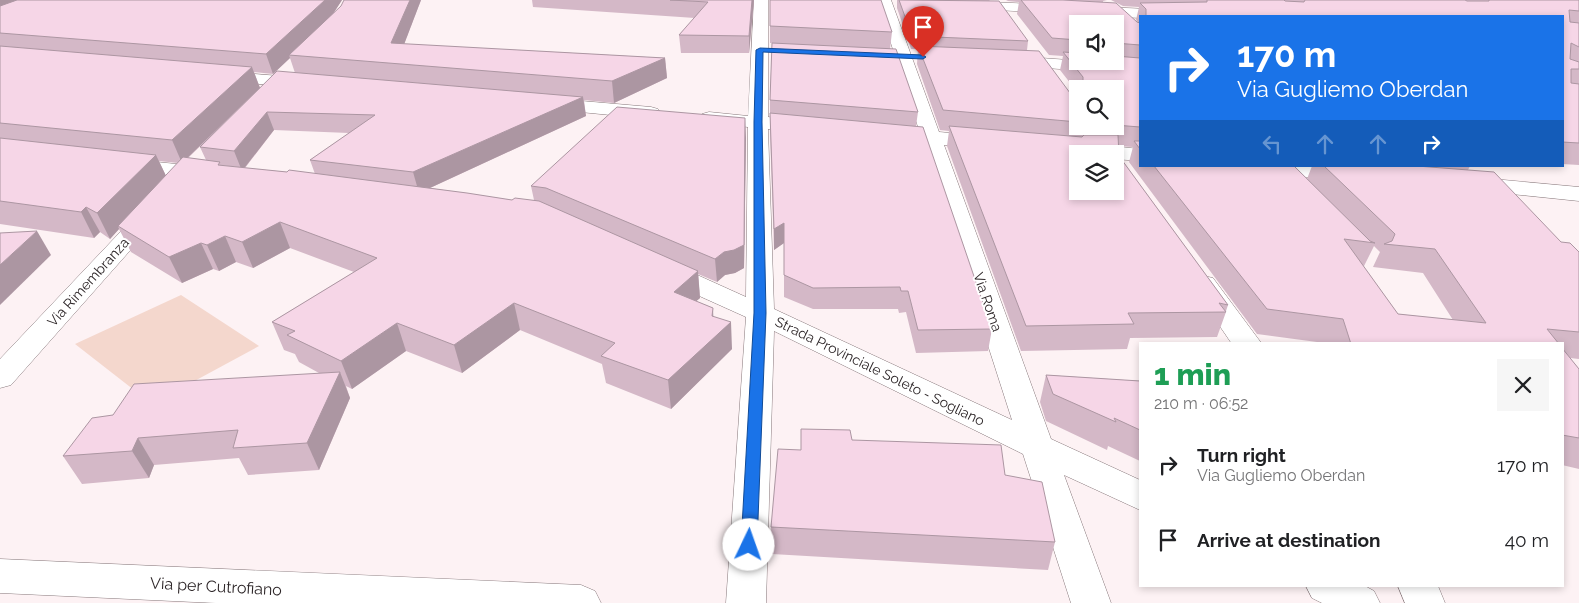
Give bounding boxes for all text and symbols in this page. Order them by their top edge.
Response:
pin [902,6,944,57]
icon: arrive [909,13,937,41]
map controls [1069,15,1124,200]
button: sound [1069,15,1124,70]
text: 170 m [1237,34,1336,75]
icon: right [1154,35,1219,100]
text: Via Gugliemo Oberdan [1237,76,1468,102]
button: search [1069,80,1124,135]
icon: left [1258,130,1286,158]
icon: ahead [1311,130,1339,158]
icon: ahead [1364,130,1392,158]
icon: right [1417,130,1445,158]
button: layers [1069,145,1124,200]
street label: Via Rimembranza [44,234,132,330]
street label: Via Roma [970,270,1006,334]
street label: Strada Provinciale Soleto - Sogliano [773,313,987,429]
text: 1 min [1154,357,1231,392]
button: close [1497,359,1549,411]
text: 210 m · 06:52 [1154,394,1248,413]
text: Turn right [1197,444,1286,466]
icon: right [1154,451,1182,479]
text: 170 m [1497,454,1549,476]
text: Via Gugliemo Oberdan [1197,466,1365,485]
position arrow [722,518,774,570]
icon: arrive [1154,526,1182,554]
text: Arrive at destination [1197,529,1381,551]
text: 40 m [1505,529,1549,551]
street label: Via per Cutrofiano [150,574,282,599]

